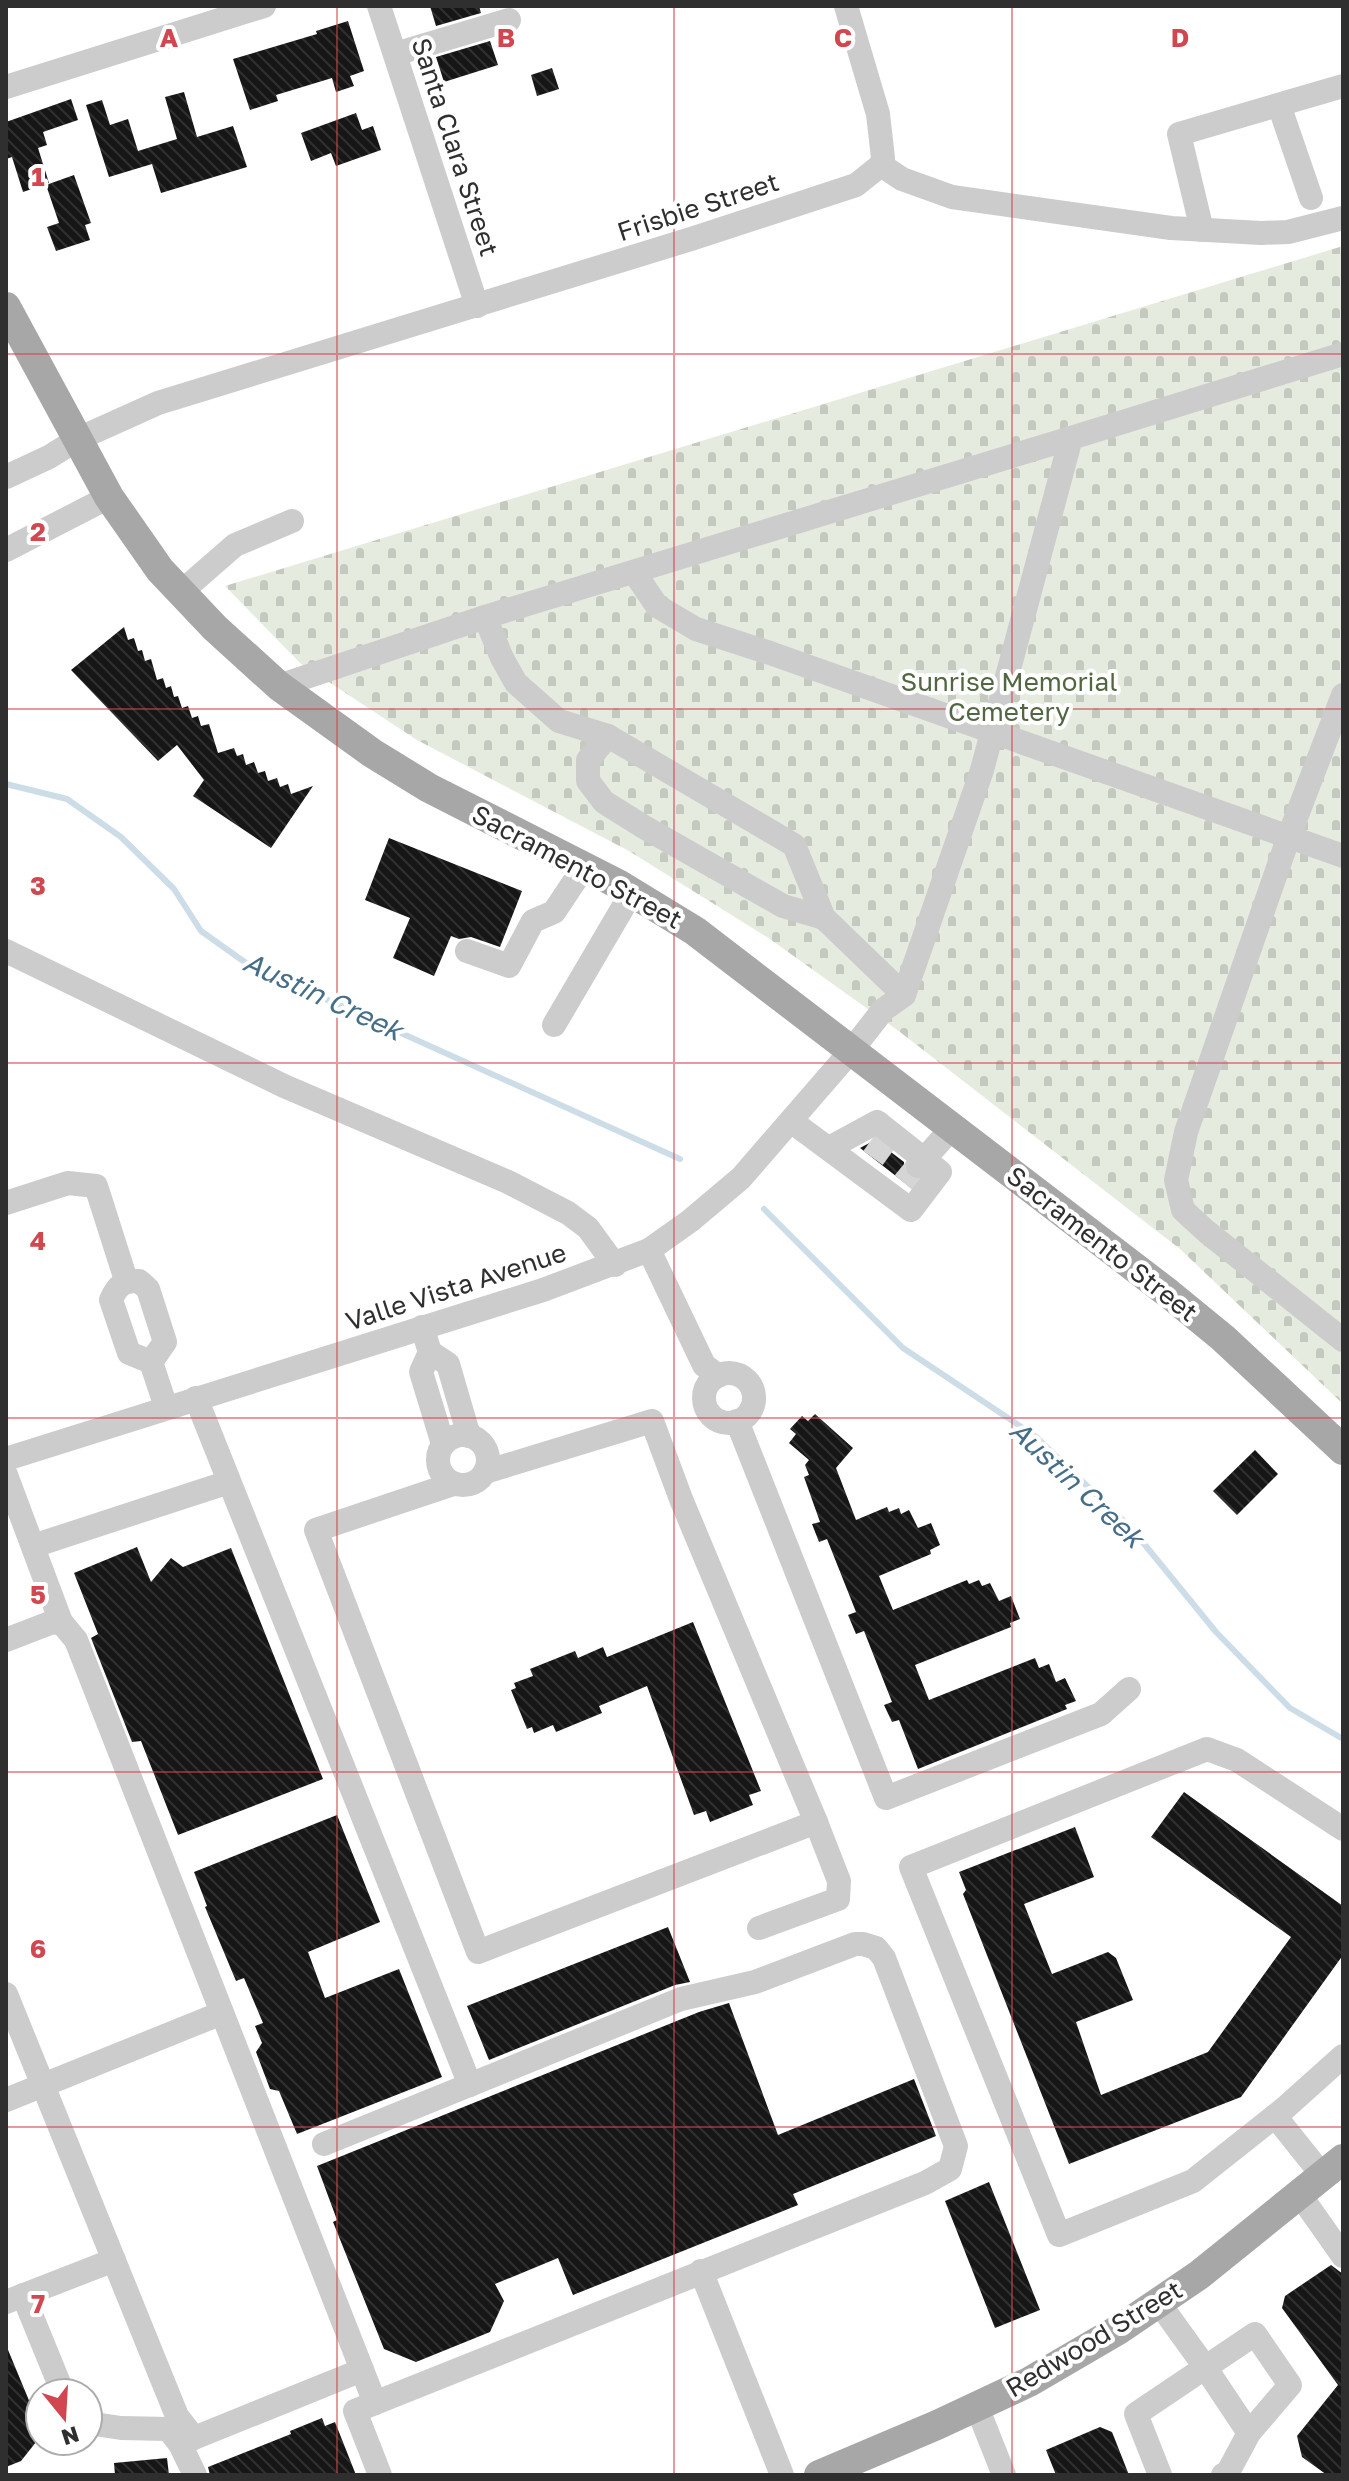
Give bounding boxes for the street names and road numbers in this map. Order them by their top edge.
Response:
street label: Santa Clara Street [406,34,505,260]
street label: Frisbie Street [613,166,782,247]
street label: Sacramento Street [467,798,688,935]
street label: Sacramento Street [1001,1160,1204,1328]
street label: Valle Vista Avenue [342,1236,570,1337]
street label: Redwood Street [1000,2274,1187,2403]

